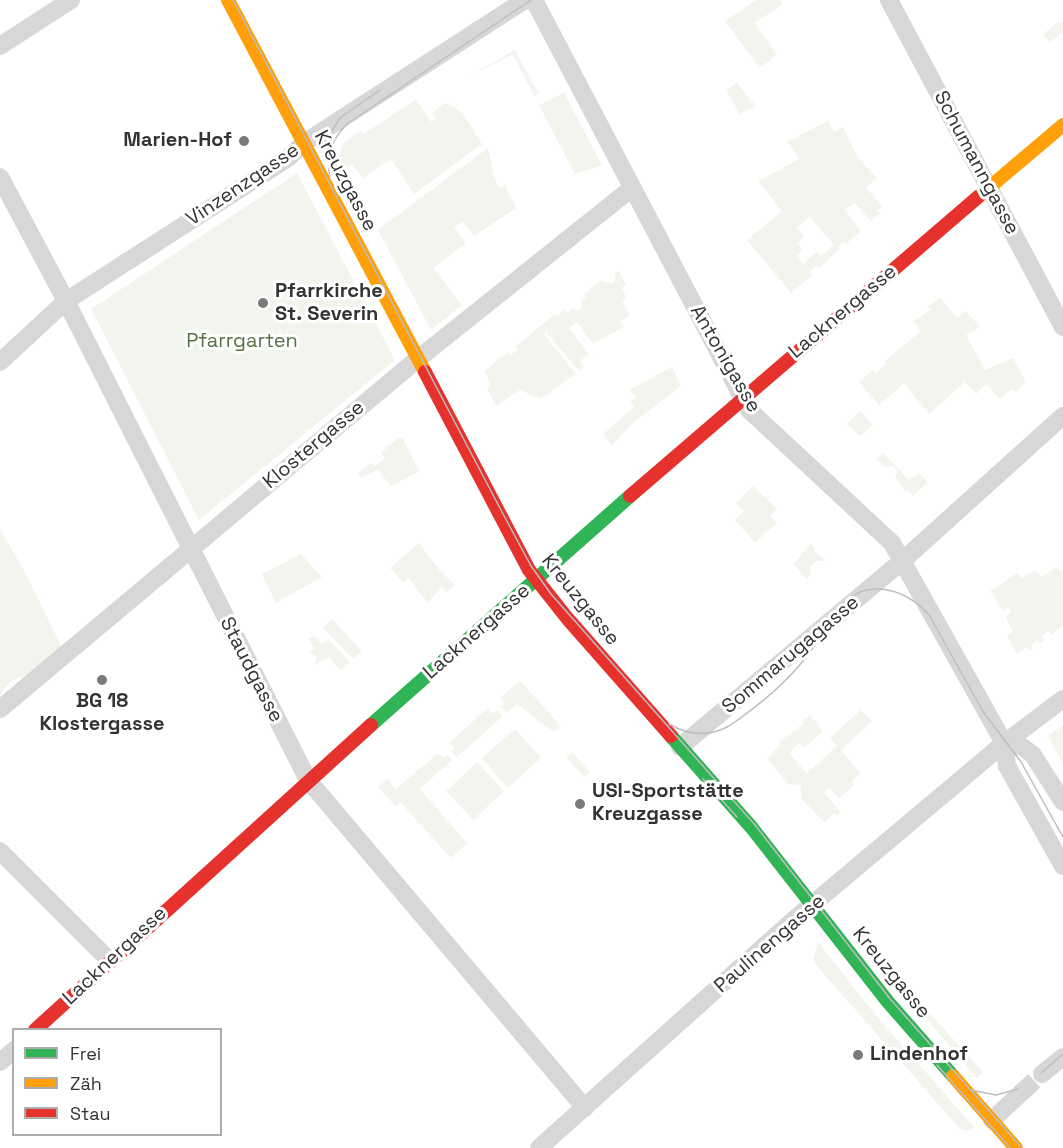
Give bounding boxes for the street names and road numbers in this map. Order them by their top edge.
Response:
street label: Schumanngasse [928,87,1024,239]
street label: Kreuzgasse [308,127,382,235]
street label: Vinzenzgasse [182,138,304,232]
street label: Lacknergasse [784,260,902,364]
street label: Antonigasse [685,301,765,417]
street label: Klostergasse [258,396,370,494]
street label: Kreuzgasse [536,549,624,651]
street label: Lacknergasse [419,579,535,685]
street label: Sommarugagasse [718,591,864,719]
street label: Staudgasse [214,613,288,727]
street label: Paulinengasse [710,889,830,999]
street label: Lacknergasse [58,902,172,1010]
street label: Kreuzgasse [847,922,935,1024]

